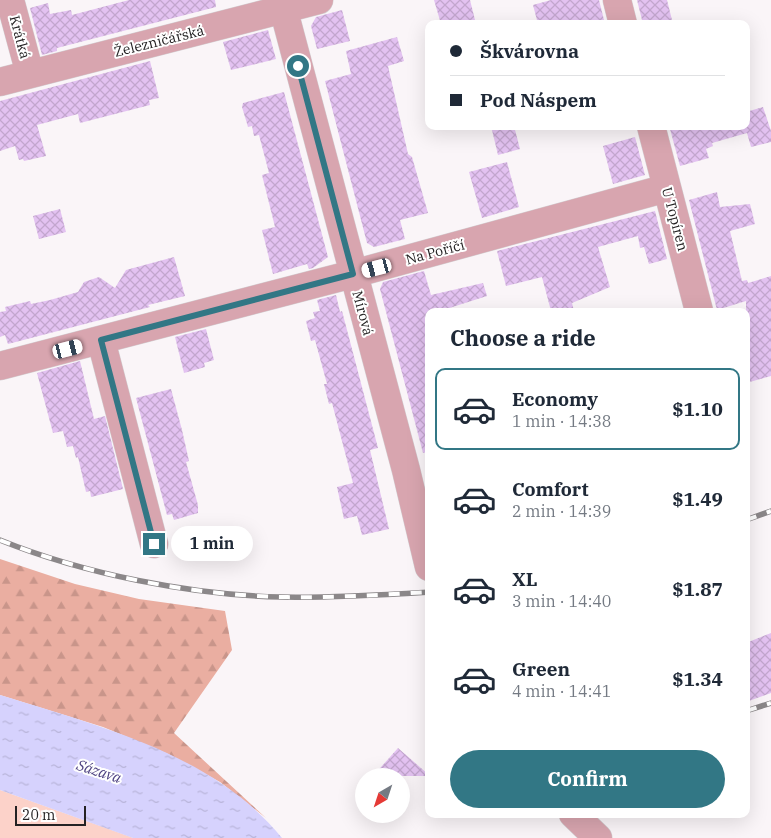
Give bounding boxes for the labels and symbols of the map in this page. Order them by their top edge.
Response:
street label: Krátká [6,13,35,61]
street label: Železničářská [112,21,206,61]
route start [287,55,309,77]
street label: U Topíren [658,185,692,253]
street label: Na Poříčí [404,235,466,269]
car [360,257,393,279]
street label: Mírová [348,289,378,338]
car [51,338,84,360]
callout: 1 min [172,526,254,562]
route end [143,533,165,555]
water label: Sázava [73,755,125,787]
north arrow [355,768,410,822]
scale bar [15,803,86,826]

